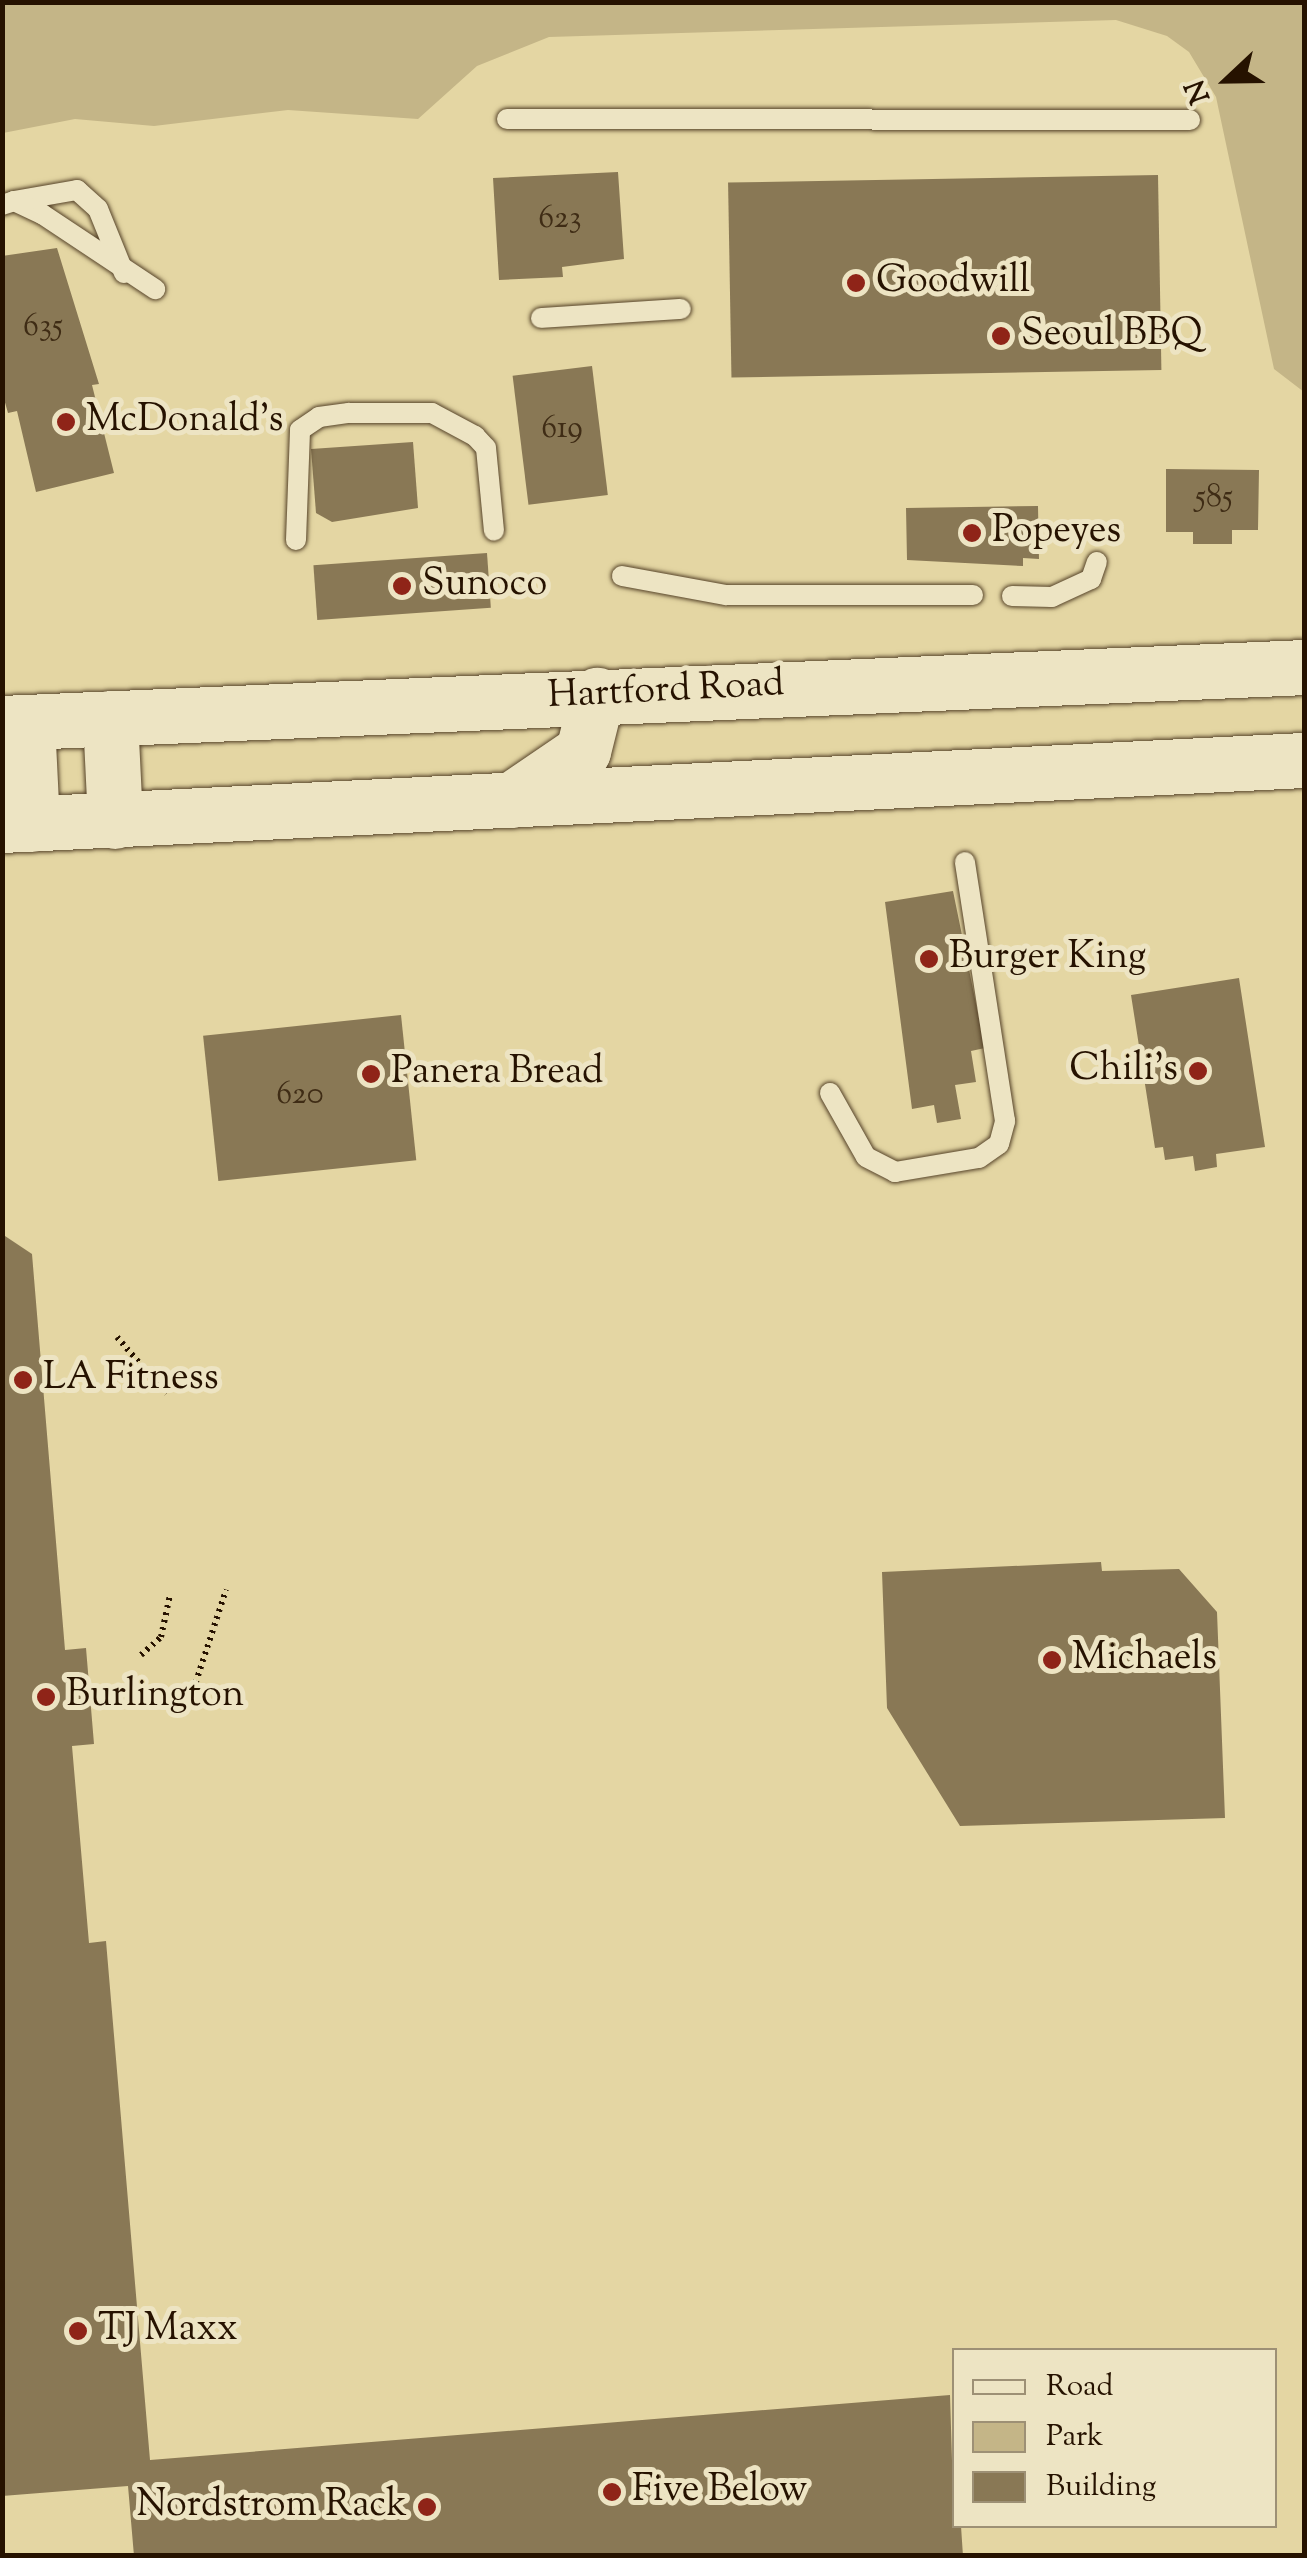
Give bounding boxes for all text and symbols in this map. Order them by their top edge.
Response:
north arrow [1177,30,1277,130]
text: N [1176,73,1222,109]
house number: 623 [538,200,582,238]
place label: Goodwill [876,260,1030,306]
marker: Goodwill [845,272,867,294]
house number: 635 [23,308,63,346]
place label: Seoul BBQ [1021,313,1202,359]
marker: Seoul BBQ [990,325,1012,347]
place label: McDonald's [86,399,284,445]
house number: 619 [541,410,583,448]
marker: McDonald's [55,411,77,433]
house number: 585 [1195,479,1233,517]
place label: Popeyes [992,510,1121,556]
marker: Popeyes [961,522,983,544]
place label: Sunoco [422,563,547,609]
marker: Sunoco [391,575,413,597]
street label: Hartford Road [547,663,785,721]
place label: Burger King [949,936,1146,982]
marker: Burger King [918,948,940,970]
place label: Chili's [1069,1048,1178,1094]
place label: Panera Bread [391,1051,603,1097]
marker: Chili's [1187,1060,1209,1082]
marker: Panera Bread [360,1063,382,1085]
house number: 620 [276,1076,324,1114]
place label: LA Fitness [43,1357,219,1403]
marker: LA Fitness [12,1369,34,1391]
place label: Michaels [1072,1637,1217,1683]
marker: Michaels [1041,1649,1063,1671]
place label: Burlington [66,1674,244,1720]
marker: Burlington [35,1686,57,1708]
place label: TJ Maxx [98,2308,238,2354]
marker: TJ Maxx [67,2320,89,2342]
legend [952,2348,1277,2528]
text: Road [1046,2366,1113,2409]
text: Park [1046,2416,1103,2459]
text: Building [1046,2466,1156,2509]
place label: Five Below [632,2469,807,2515]
marker: Five Below [601,2481,623,2503]
place label: Nordstrom Rack [136,2484,407,2530]
marker: Nordstrom Rack [416,2496,438,2518]

